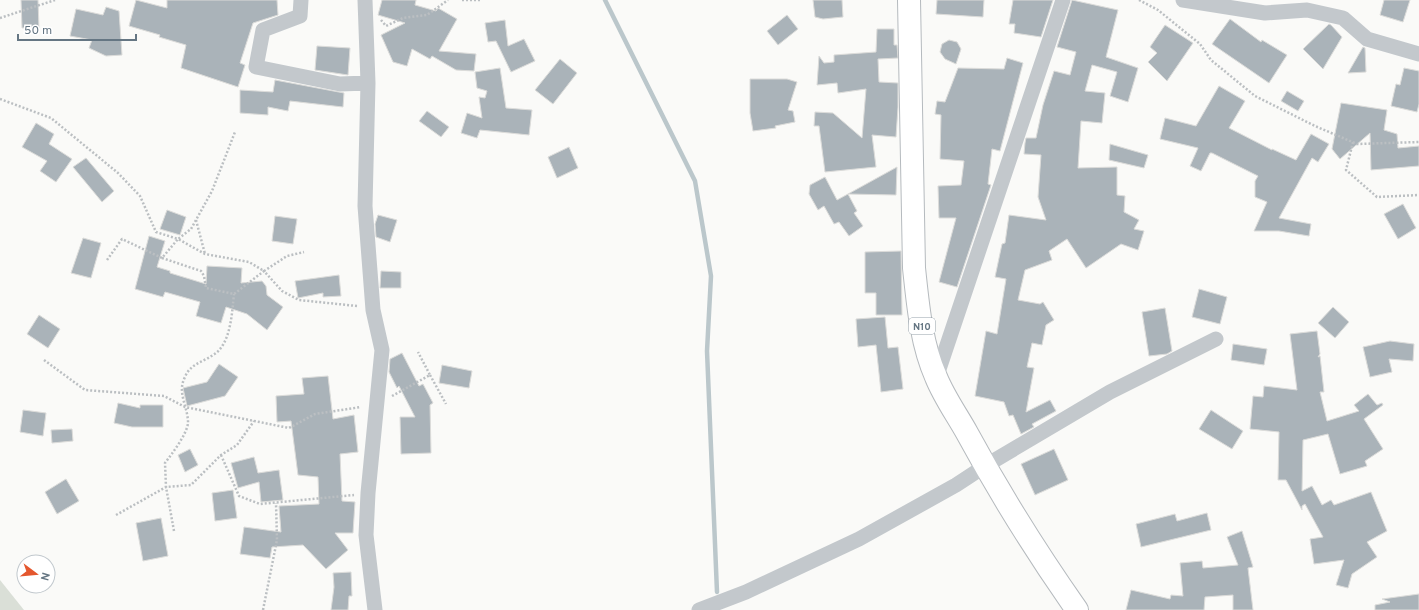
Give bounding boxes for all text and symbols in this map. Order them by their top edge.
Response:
scale bar [18,16,136,42]
text: 50 m [24,23,52,39]
road number: N10 [909,318,935,334]
north arrow [16,554,56,594]
text: N [37,571,52,582]

